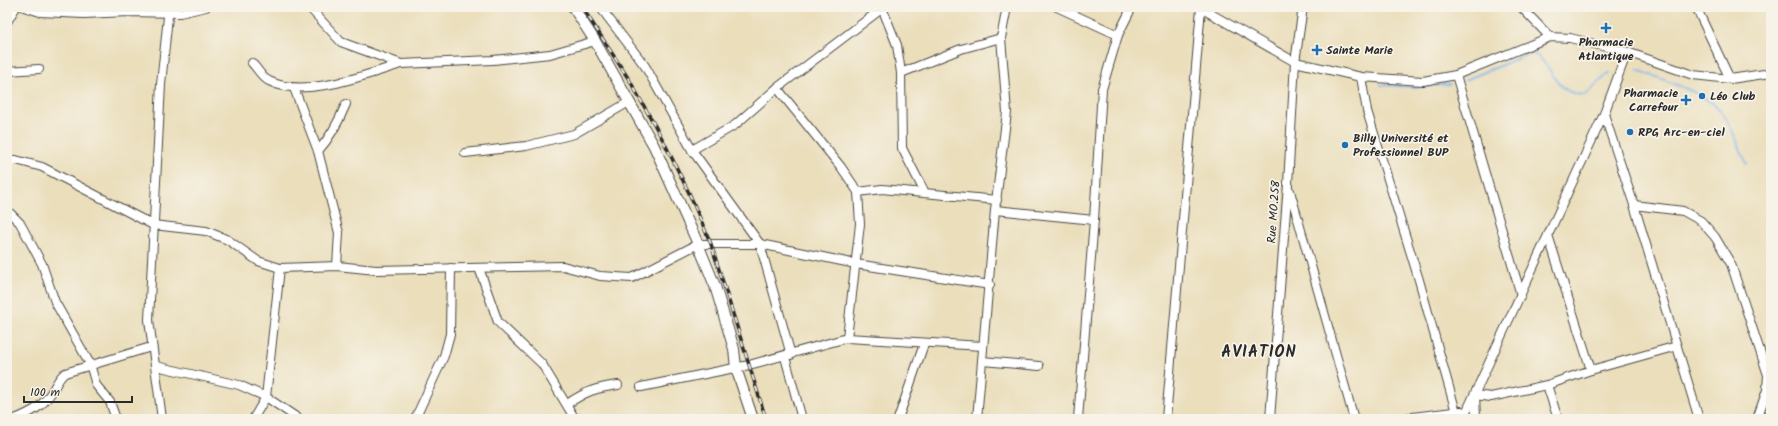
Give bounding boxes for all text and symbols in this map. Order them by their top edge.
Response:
marker: Pharmacie Atlantique [1601,23,1611,33]
place label: Pharmacie Atlantique [1578,33,1634,66]
place label: Sainte Marie [1326,41,1393,60]
marker: Sainte Marie [1311,44,1323,56]
place label: Pharmacie Carrefour [1623,84,1679,117]
place label: Léo Club [1710,87,1756,106]
marker: Léo Club [1697,91,1707,101]
marker: Pharmacie Carrefour [1681,95,1691,105]
place label: RPG Arc-en-ciel [1638,123,1725,142]
marker: RPG Arc-en-ciel [1625,127,1635,137]
place label: Billy Université et Professionnel BUP [1353,129,1449,162]
marker: Billy Université et Professionnel BUP [1340,140,1350,150]
street label: Rue MO.258 [1262,179,1286,244]
district label: AVIATION [1221,340,1297,365]
scale bar [24,378,132,404]
text: 100 m [30,383,61,402]

